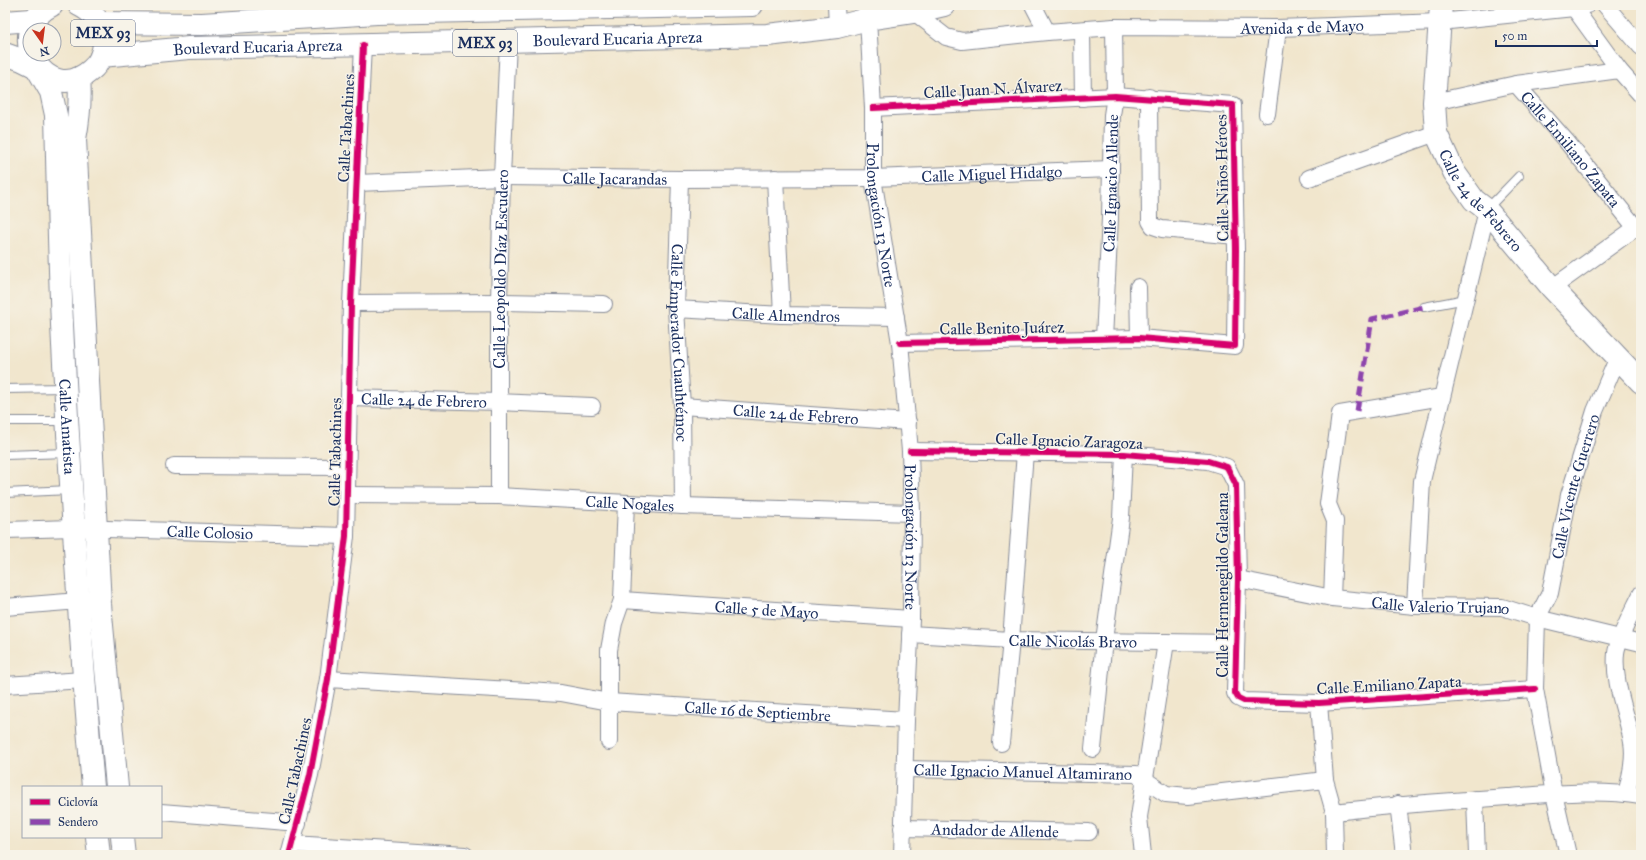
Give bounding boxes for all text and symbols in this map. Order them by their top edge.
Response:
street label: Avenida 5 de Mayo [1240,15,1364,38]
road number: MEX 93 [71,20,135,46]
north arrow [22,22,62,62]
scale bar [1496,22,1597,48]
street label: Boulevard Eucaria Apreza [533,27,703,50]
text: 50 m [1502,29,1527,43]
road number: MEX 93 [453,30,517,56]
street label: Boulevard Eucaria Apreza [172,35,343,59]
text: N [38,44,50,59]
street label: Calle Tabachines [334,73,358,183]
street label: Calle Juan N. Álvarez [923,75,1064,103]
street label: Calle Emiliano Zapata [1517,87,1625,211]
street label: Calle Ignacio Allende [1099,114,1122,253]
street label: Calle Niños Héroes [1211,114,1233,242]
street label: Prolongación 13 Norte [864,143,900,289]
street label: Calle 24 de Febrero [1435,146,1527,255]
street label: Calle Miguel Hidalgo [921,161,1063,186]
street label: Calle Jacarandas [562,168,668,189]
street label: Calle Leopoldo Díaz Escudero [489,169,512,369]
street label: Calle Emperador Cuauhtémoc [666,243,692,442]
street label: Calle Almendros [731,303,840,326]
street label: Calle Benito Juárez [939,317,1065,340]
street label: Calle Amatista [55,378,80,475]
street label: Calle 24 de Febrero [361,389,487,411]
street label: Calle Tabachines [325,397,345,507]
street label: Calle 24 de Febrero [732,400,859,428]
street label: Calle Vicente Guerrero [1547,412,1603,561]
street label: Calle Ignacio Zaragoza [995,429,1143,454]
street label: Prolongación 13 Norte [901,464,922,610]
street label: Calle Nogales [585,491,675,515]
street label: Calle Hermenegildo Galeana [1213,492,1233,678]
street label: Calle Colosio [167,521,253,543]
street label: Calle Valerio Trujano [1371,592,1513,618]
street label: Calle 5 de Mayo [714,597,819,622]
street label: Calle Nicolás Bravo [1008,630,1137,651]
street label: Calle Emiliano Zapata [1316,672,1462,698]
street label: Calle 16 de Septiembre [684,697,832,725]
street label: Calle Tabachines [274,716,316,826]
street label: Calle Ignacio Manuel Altamirano [914,760,1132,783]
legend [22,786,162,838]
text: Ciclovía [58,795,99,809]
text: Sendero [58,815,98,829]
street label: Andador de Allende [930,819,1059,841]

